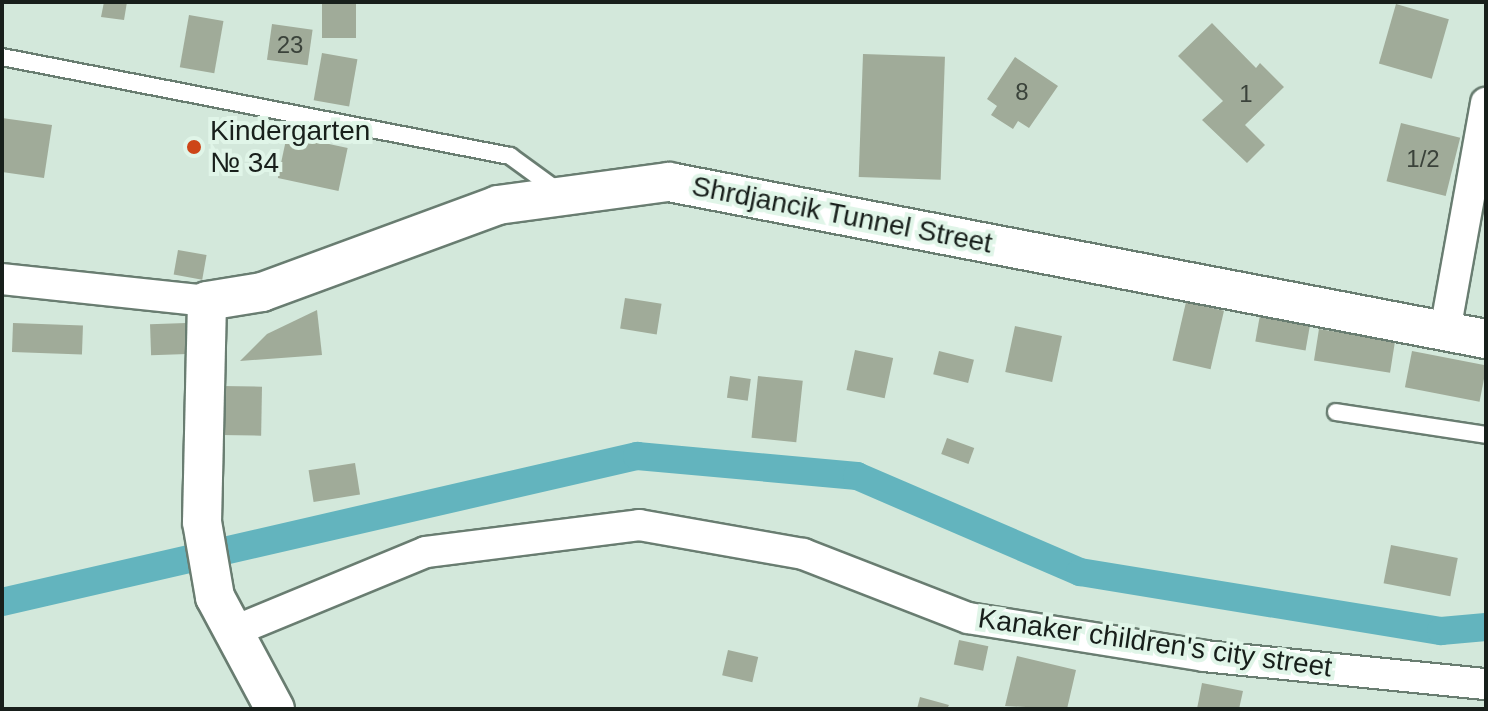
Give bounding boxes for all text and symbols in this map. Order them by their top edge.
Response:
house number: 23 [277,31,303,59]
house number: 8 [1015,78,1029,106]
house number: 1 [1239,80,1253,108]
place label: Kindergarten № 34 [210,114,370,180]
marker: Kindergarten № 34 [185,138,203,156]
house number: 1/2 [1406,145,1440,173]
street label: Shrdjancik Tunnel Street [689,169,995,261]
street label: Kanaker children's city street [976,602,1334,684]

